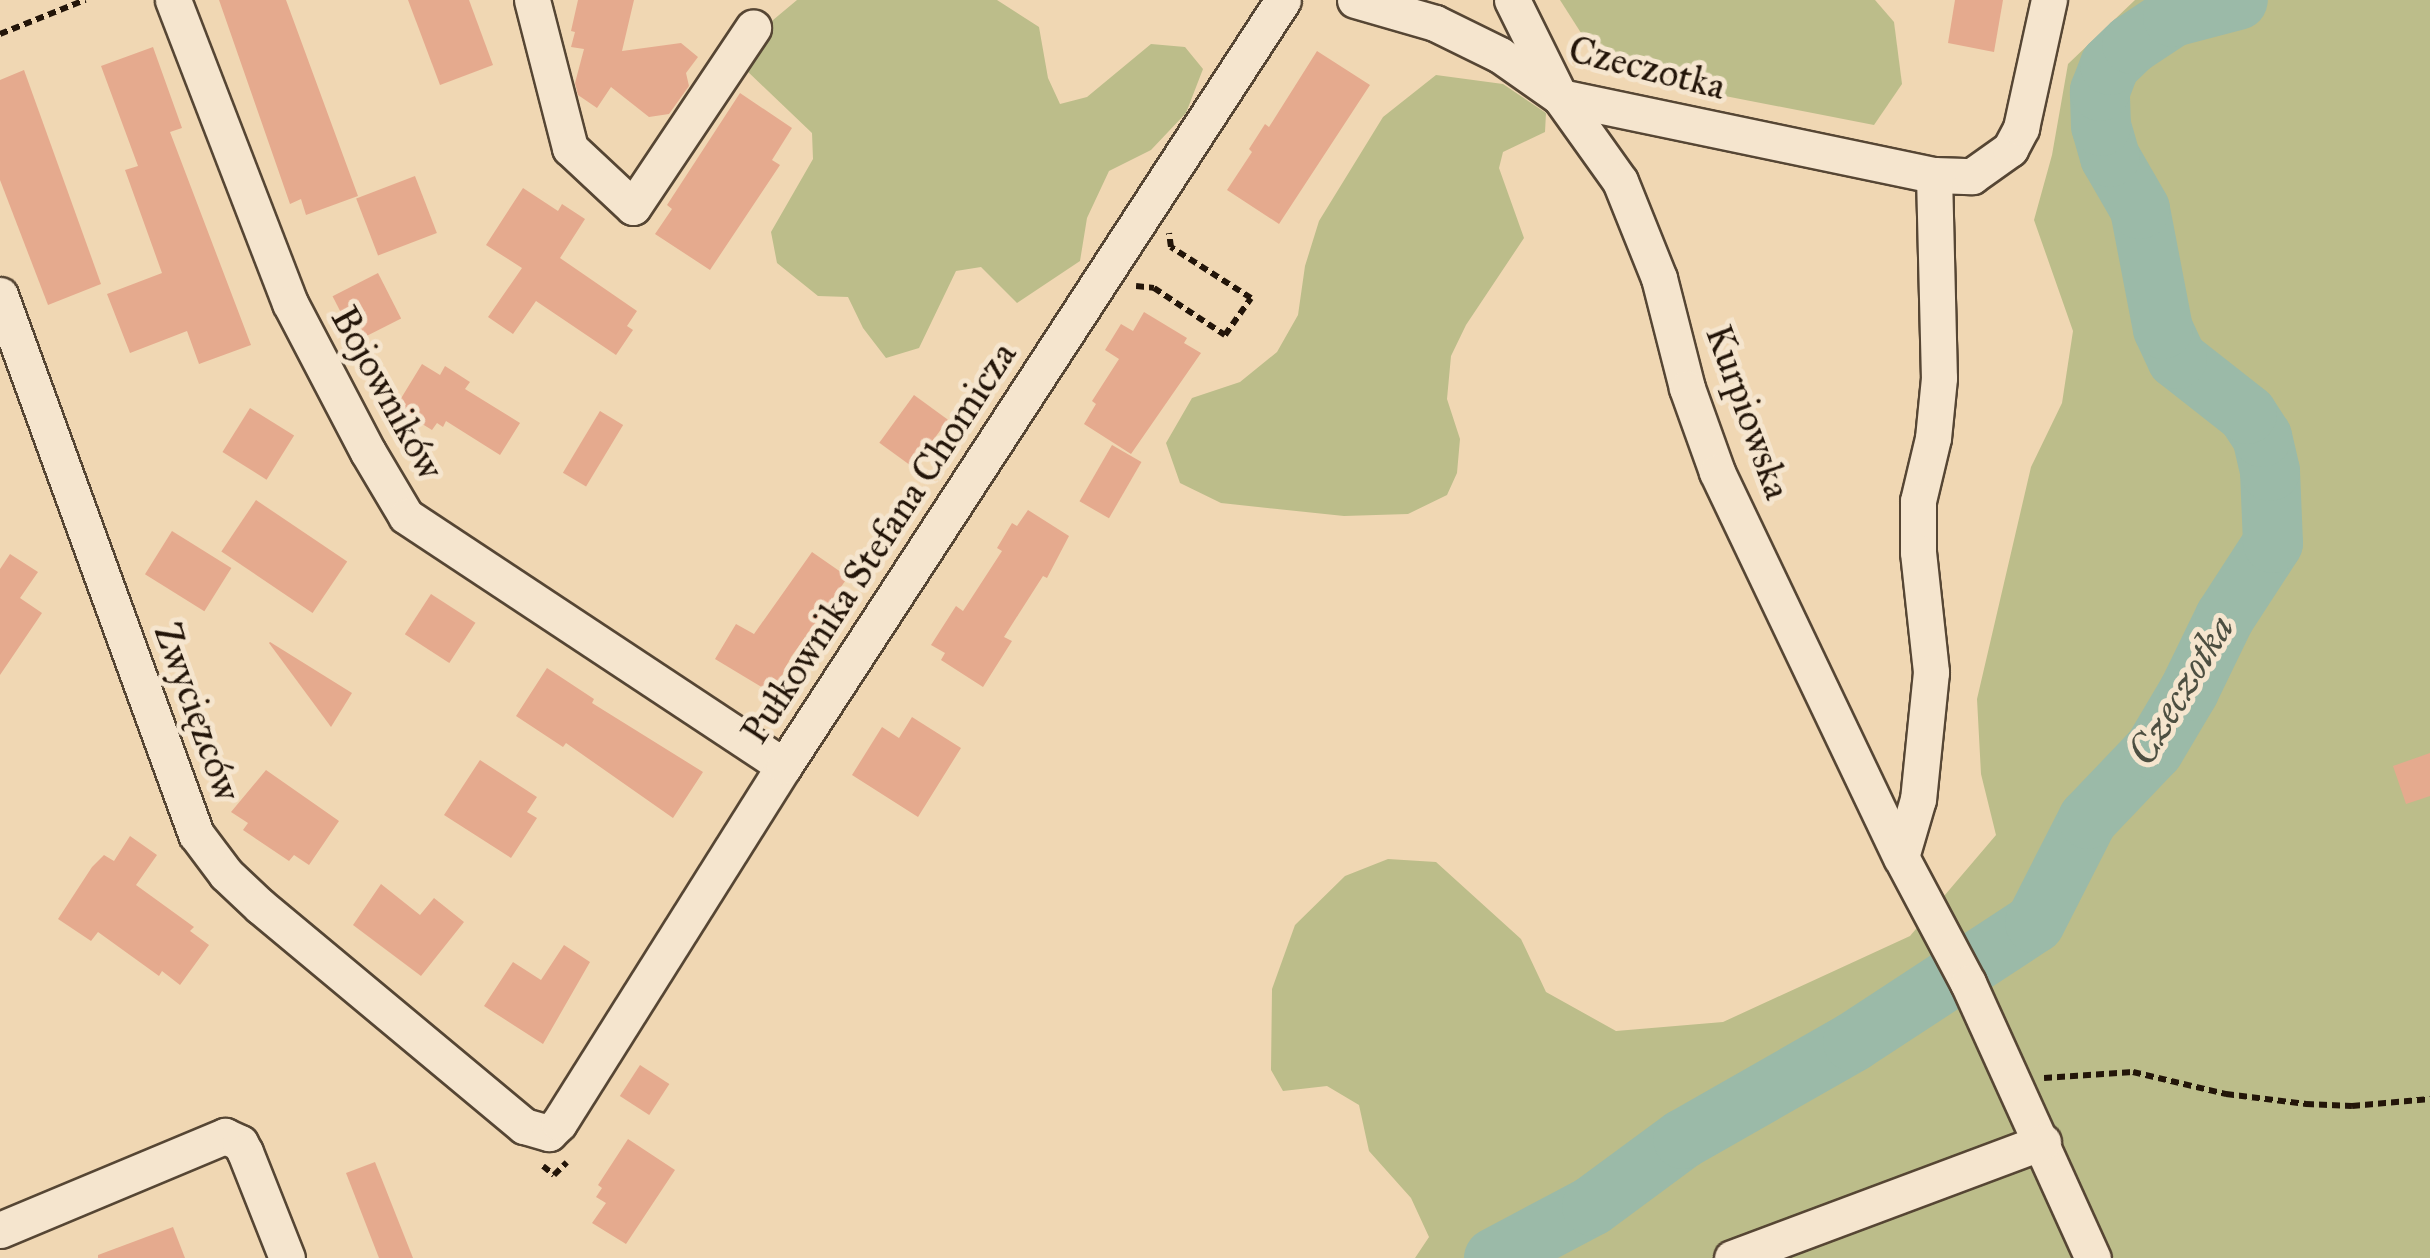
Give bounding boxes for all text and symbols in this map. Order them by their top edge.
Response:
street label: Czeczotka [1564,27,1730,109]
street label: Bojowników [321,299,453,487]
street label: Kurpiowska [1696,319,1800,505]
street label: Pułkownika Stefana Chomicza [732,334,1026,752]
water label: Czeczotka [2118,606,2244,774]
street label: Zwycięzców [144,617,250,807]

